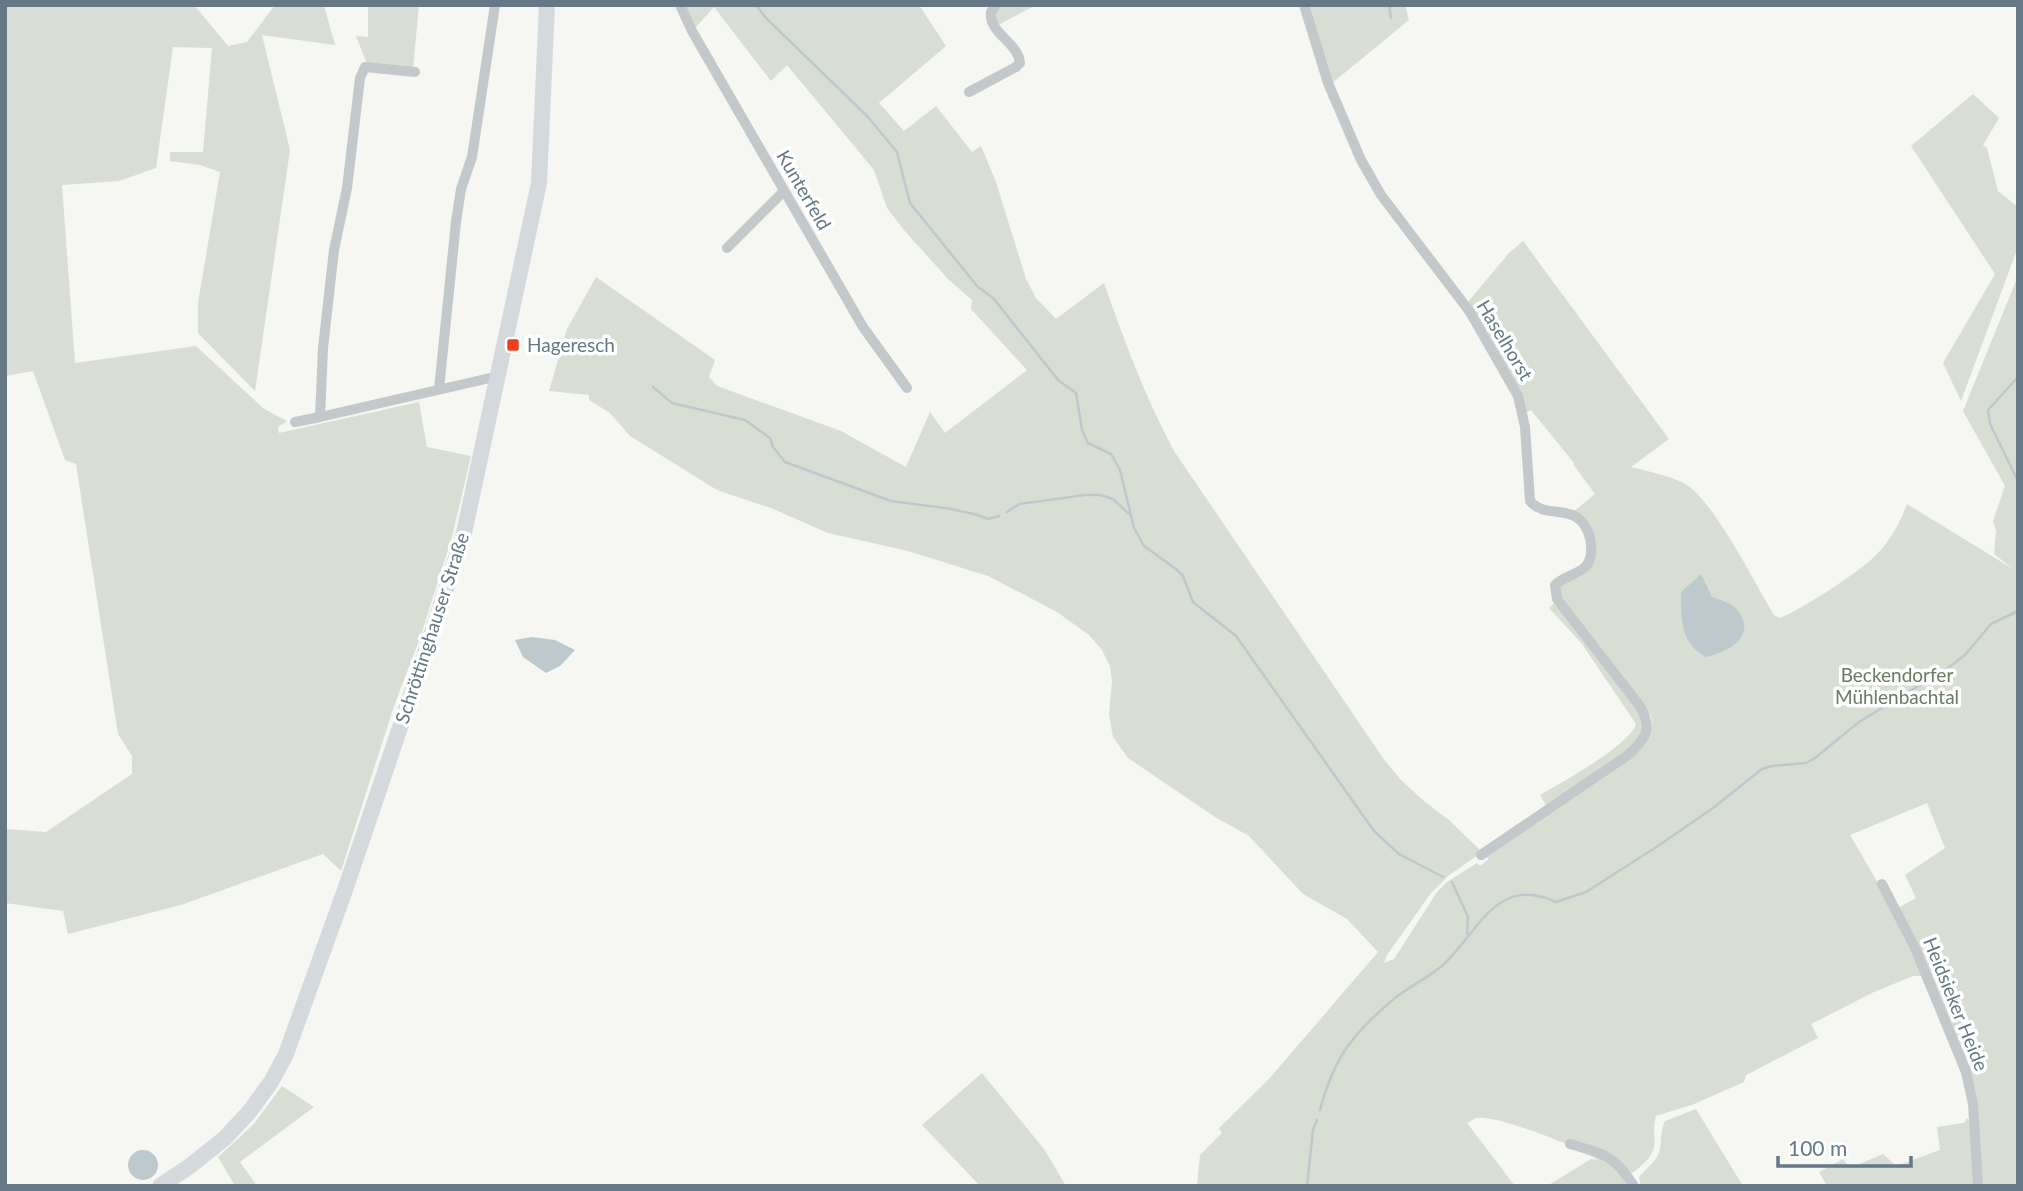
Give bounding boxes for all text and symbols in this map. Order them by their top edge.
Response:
street label: Kunterfeld [772,146,836,234]
street label: Haselhorst [1472,295,1538,384]
place label: Hageresch [527,333,615,356]
marker: Hageresch [505,337,521,353]
street label: Schröttinghauser Straße [390,529,473,726]
park label: Beckendorfer Mühlenbachtal [1835,663,1959,708]
street label: Heidsieker Heide [1919,934,1994,1074]
scale bar [1778,1124,1911,1168]
text: 100 m [1788,1135,1847,1160]

